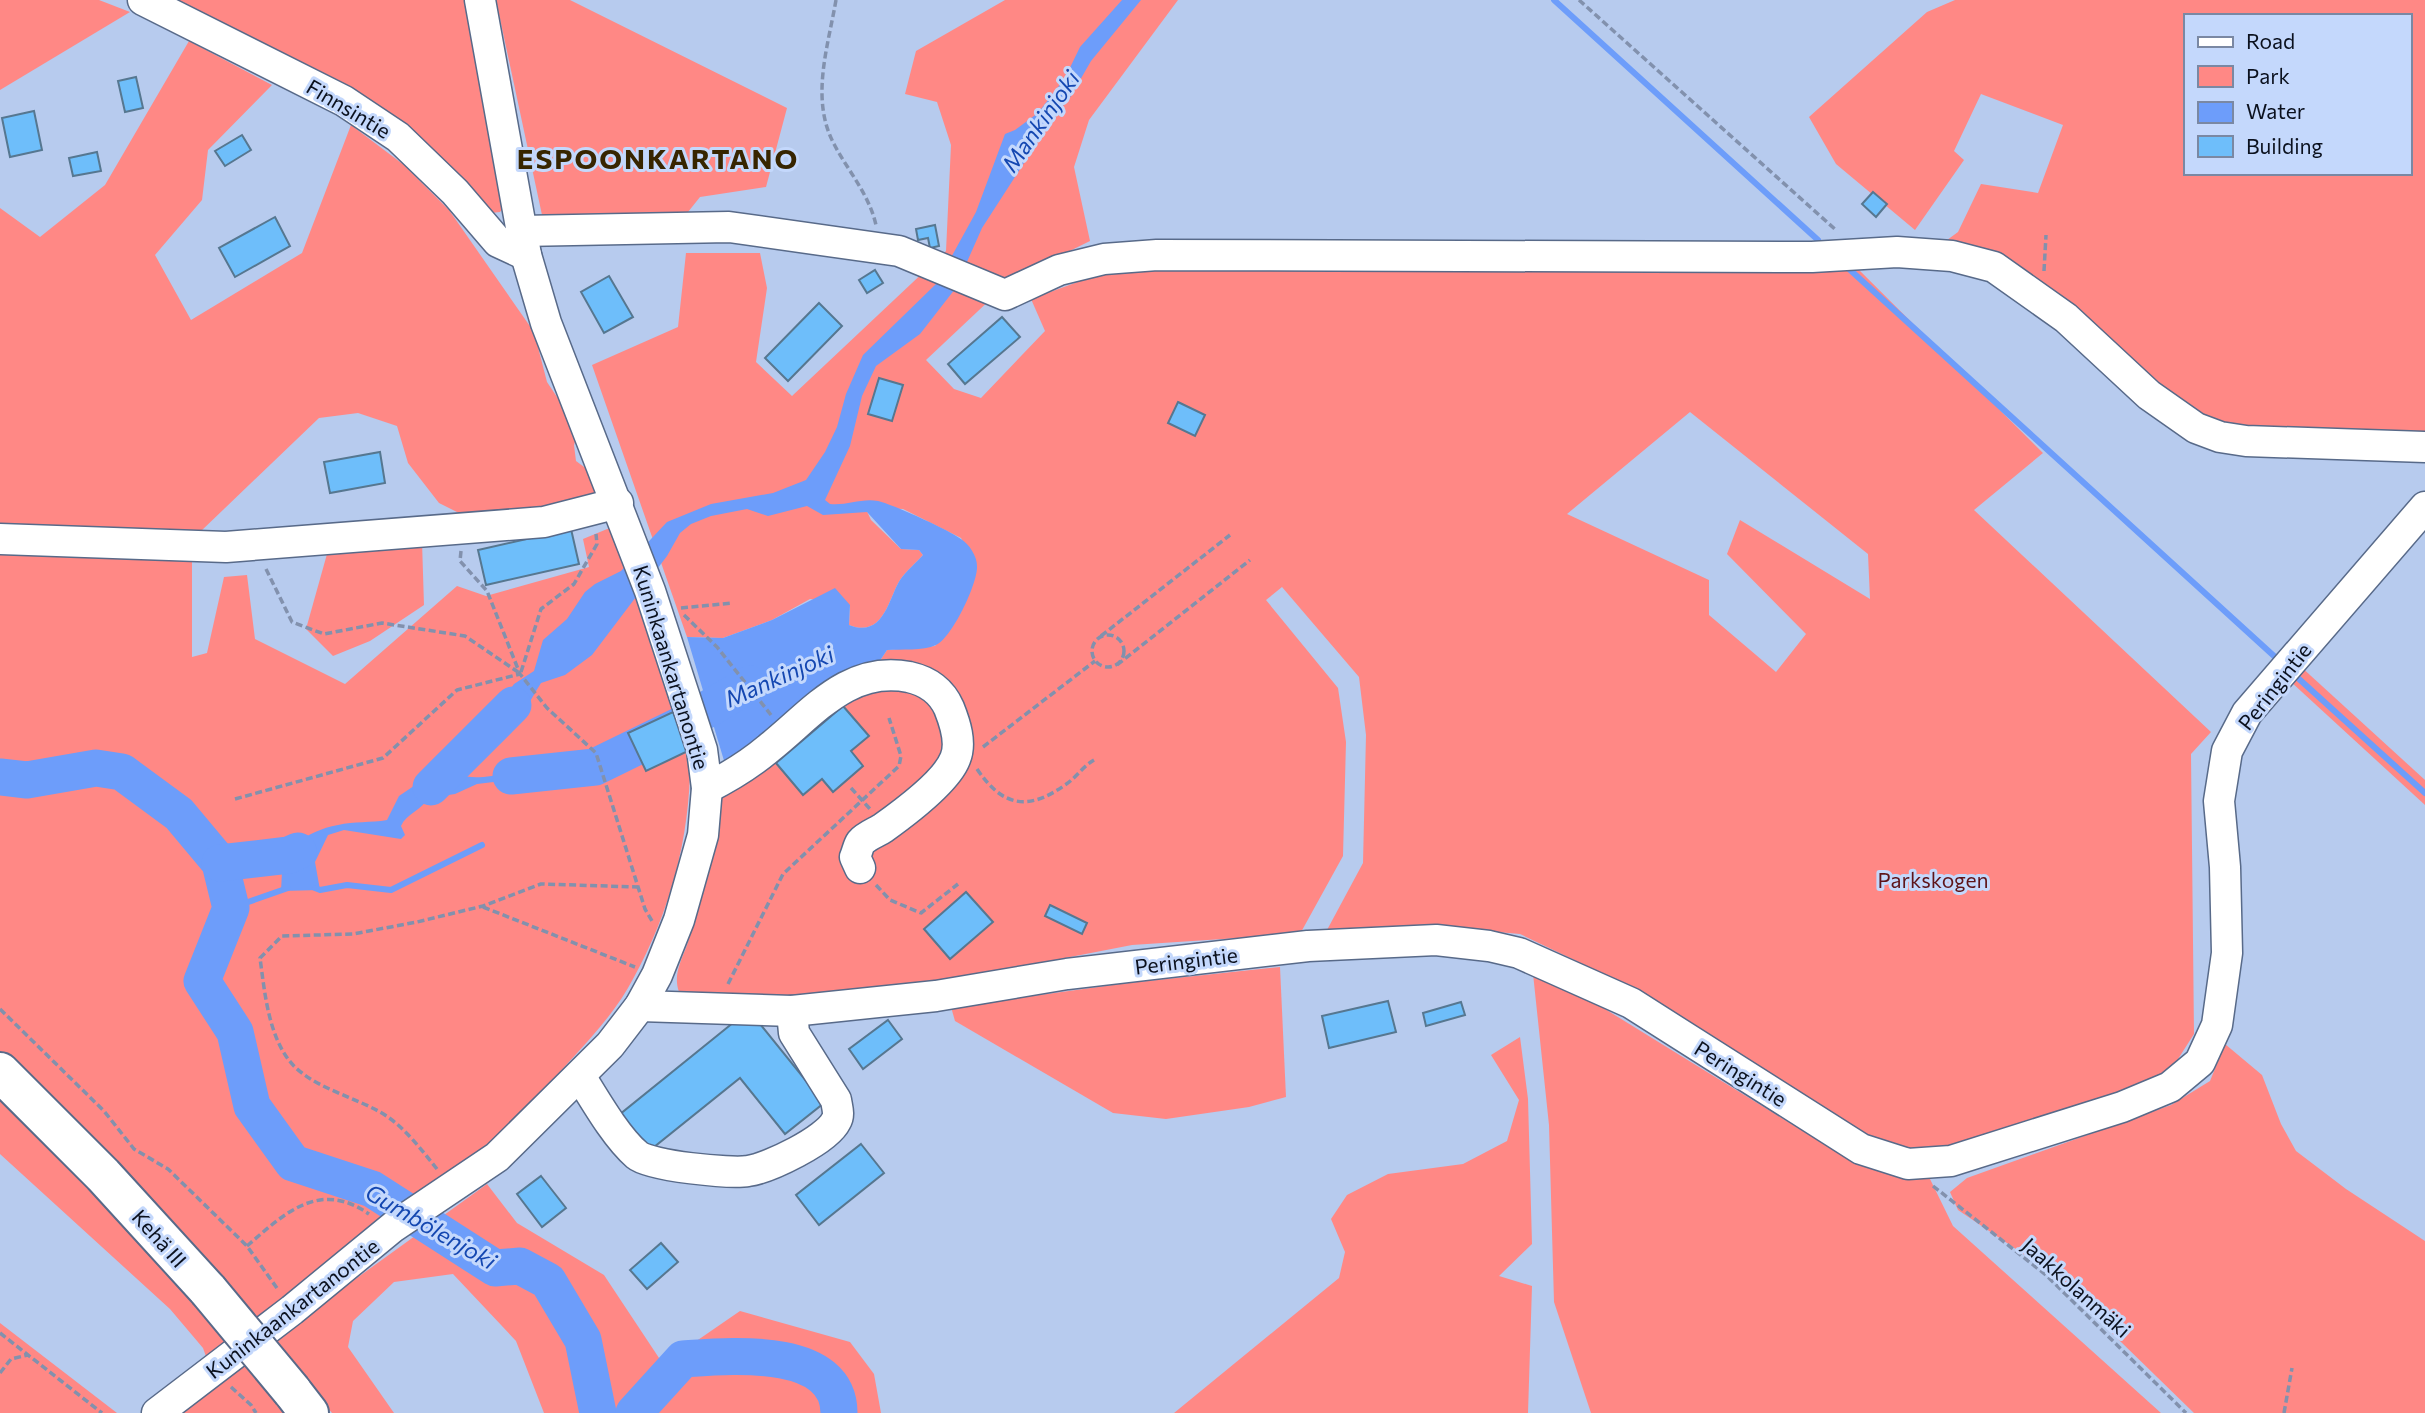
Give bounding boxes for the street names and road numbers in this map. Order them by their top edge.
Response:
street label: Finnsintie [302,73,396,143]
street label: Kuninkaankartanontie [629,562,715,772]
street label: Peringintie [2232,637,2316,735]
street label: Peringintie [1133,941,1239,979]
street label: Peringintie [1690,1035,1792,1111]
street label: Kehä III [128,1204,192,1272]
street label: Jaakkolanmäki [2018,1232,2136,1342]
street label: Kuninkaankartanontie [201,1233,383,1383]

